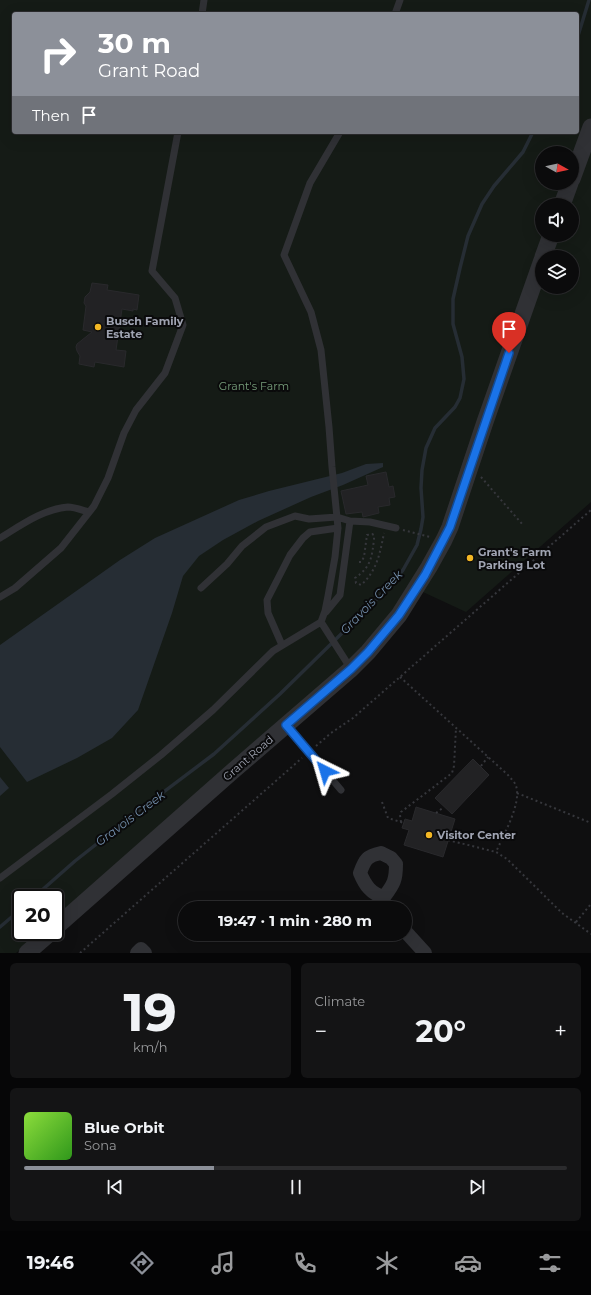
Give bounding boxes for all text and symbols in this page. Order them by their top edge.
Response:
text: 30 m [98,26,171,60]
icon: right [32,28,84,80]
text: Grant Road [98,60,200,82]
icon: arrive [78,104,100,126]
text: Then [32,106,70,125]
north arrow [535,146,579,190]
map controls [535,146,579,294]
button: sound [535,198,579,242]
button: layers [535,250,579,294]
pin [492,312,526,353]
place label: Busch Family Estate [106,314,184,341]
icon: arrive [498,318,520,340]
marker: Busch Family Estate [93,322,103,332]
park label: Grant's Farm [219,379,289,393]
place label: Grant's Farm Parking Lot [478,545,551,572]
marker: Grant's Farm Parking Lot [465,553,475,563]
water label: Gravois Creek [337,566,406,637]
street label: Grant Road [220,732,276,784]
position arrow [304,750,346,792]
water label: Gravois Creek [92,786,168,849]
place label: Visitor Center [436,828,516,842]
marker: Visitor Center [424,830,434,840]
speed limit sign: 20 [12,889,64,941]
text: 19:47 · 1 min · 280 m [218,911,372,930]
text: 19 [123,981,177,1044]
text: Climate [315,993,365,1009]
text: 20° [415,1013,466,1050]
text: − [315,1018,327,1045]
text: + [554,1018,567,1045]
text: km/h [133,1039,168,1055]
text: Blue Orbit [84,1118,164,1137]
text: Sona [84,1137,117,1153]
icon: previous [104,1176,126,1198]
icon: pause [285,1176,307,1198]
icon: next [466,1176,488,1198]
icon: directions [128,1249,156,1277]
icon: music [209,1249,237,1277]
icon: phone [291,1249,319,1277]
icon: climate [373,1249,401,1277]
icon: car [454,1249,482,1277]
icon: filters [536,1249,564,1277]
text: 19:46 [27,1252,74,1274]

